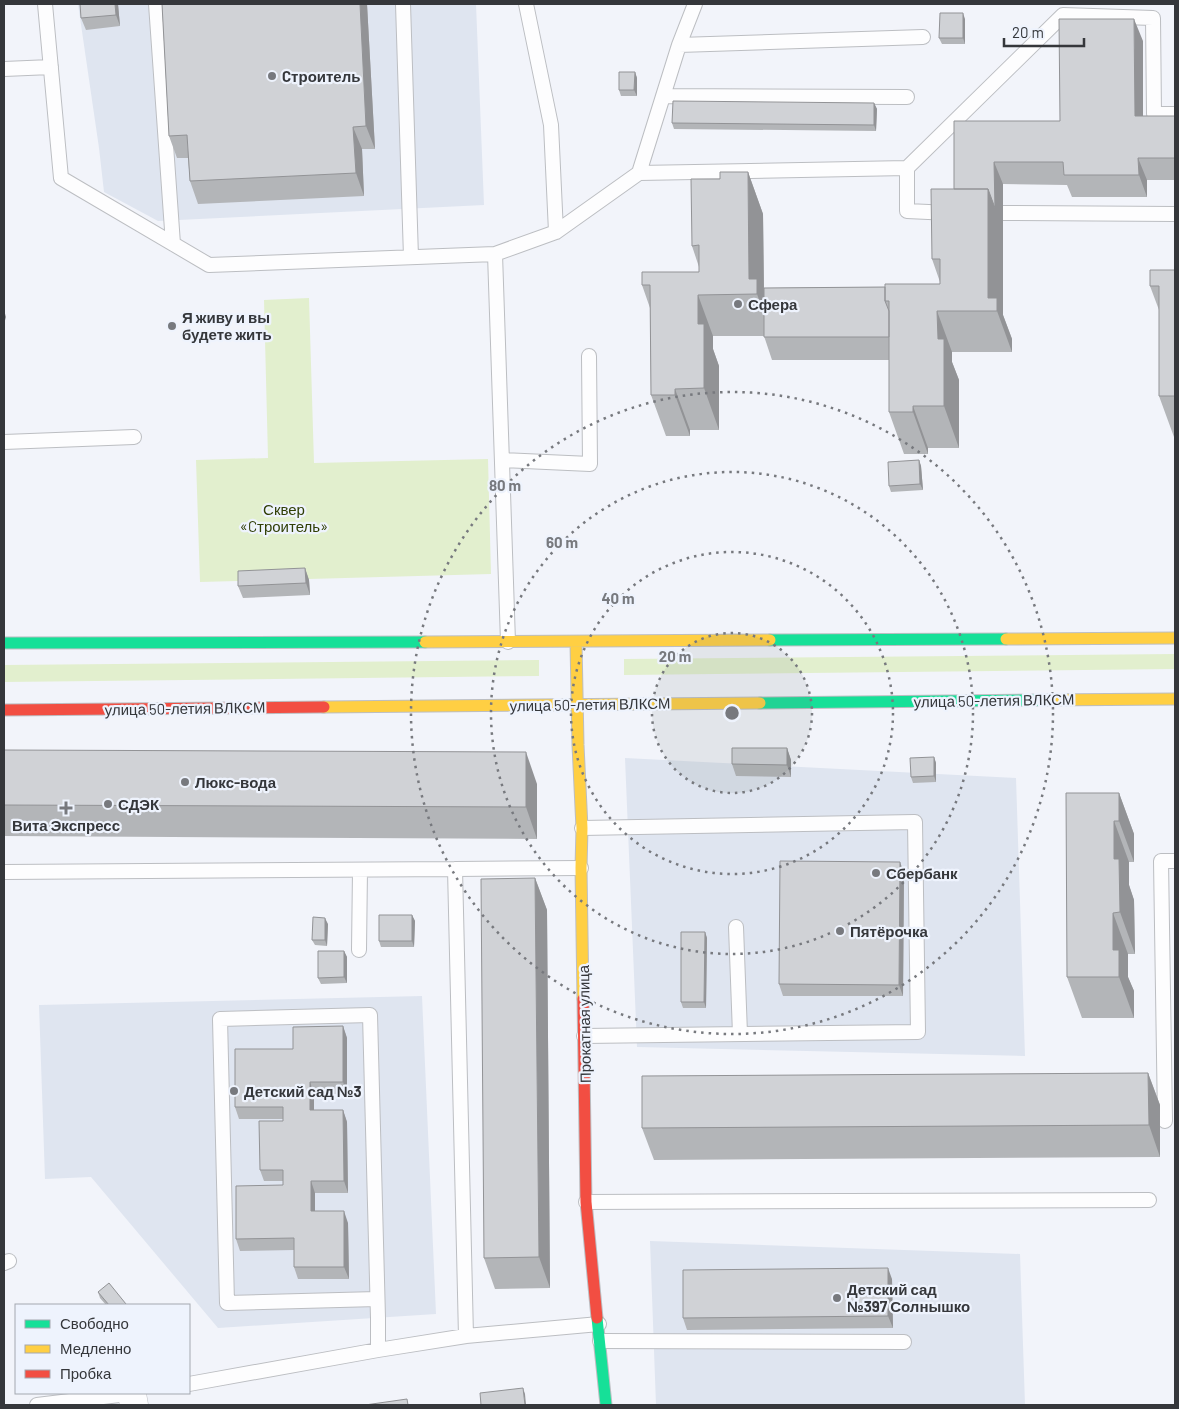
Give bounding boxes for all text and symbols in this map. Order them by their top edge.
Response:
scale bar [1004,15,1084,47]
text: 20 m [1012,23,1044,41]
place label: Cтроитель [282,67,360,85]
marker: Cтроитель [266,70,278,82]
place label: Сфера [748,295,798,313]
marker: Сфера [732,298,744,310]
place label: Я живу и вы будете жить [182,308,272,343]
marker: Я живу и вы будете жить [166,320,178,332]
text: 80 m [489,476,521,494]
park label: Сквер «Cтроитель» [240,500,328,535]
text: 60 m [546,533,578,551]
text: 40 m [601,589,635,607]
text: 20 m [659,647,691,665]
street label: улица 50-летия ВЛКСМ [913,690,1075,710]
street label: улица 50-летия ВЛКСМ [509,694,671,714]
street label: улица 50-летия ВЛКСМ [104,698,266,718]
centre of rings [723,704,741,722]
place label: Люкс-вода [195,773,277,791]
marker: Люкс-вода [179,776,191,788]
place label: СДЭК [118,795,160,813]
marker: СДЭК [102,798,114,810]
marker: Вита Экспресс [60,802,72,814]
place label: Вита Экспресс [12,816,120,834]
place label: Сбербанк [886,864,958,882]
marker: Сбербанк [870,867,882,879]
place label: Пятёрочка [850,922,928,940]
marker: Пятёрочка [834,925,846,937]
street label: Прокатная улица [574,964,594,1083]
place label: Детский сад №3 [244,1082,362,1100]
marker: Детский сад №3 [228,1085,240,1097]
place label: Детский сад №397 Солнышко [847,1280,970,1315]
marker: Детский сад №397 Солнышко [831,1292,843,1304]
legend [15,1304,190,1394]
text: Свободно [60,1314,129,1332]
text: Медленно [60,1339,131,1357]
text: Пробка [60,1364,112,1382]

